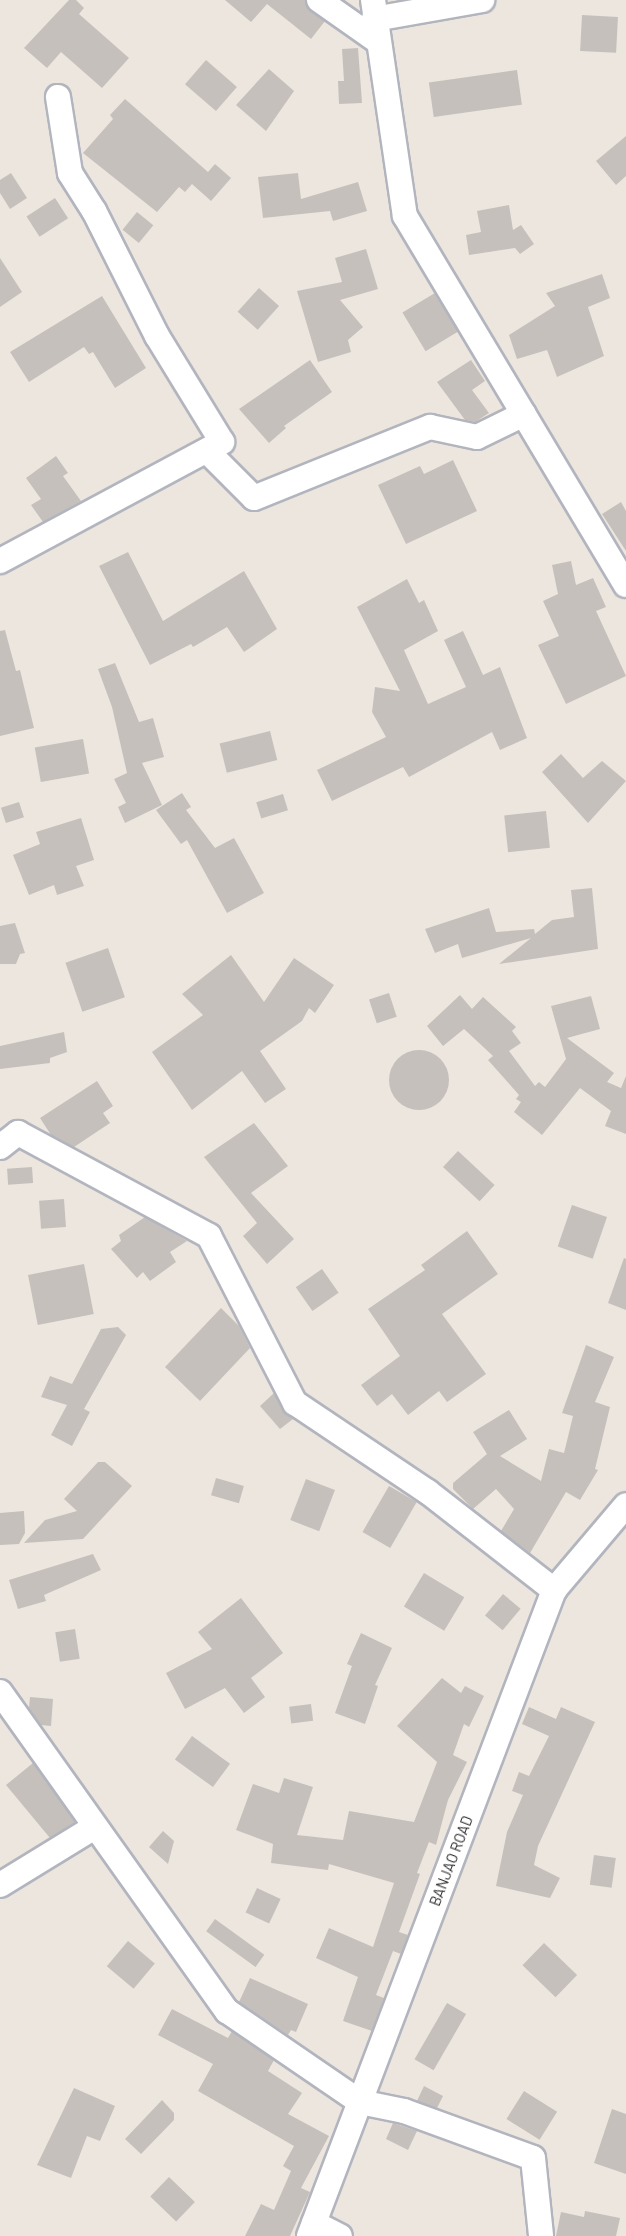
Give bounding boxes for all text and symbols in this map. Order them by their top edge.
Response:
street label: BANJAO ROAD [426,1813,476,1909]

